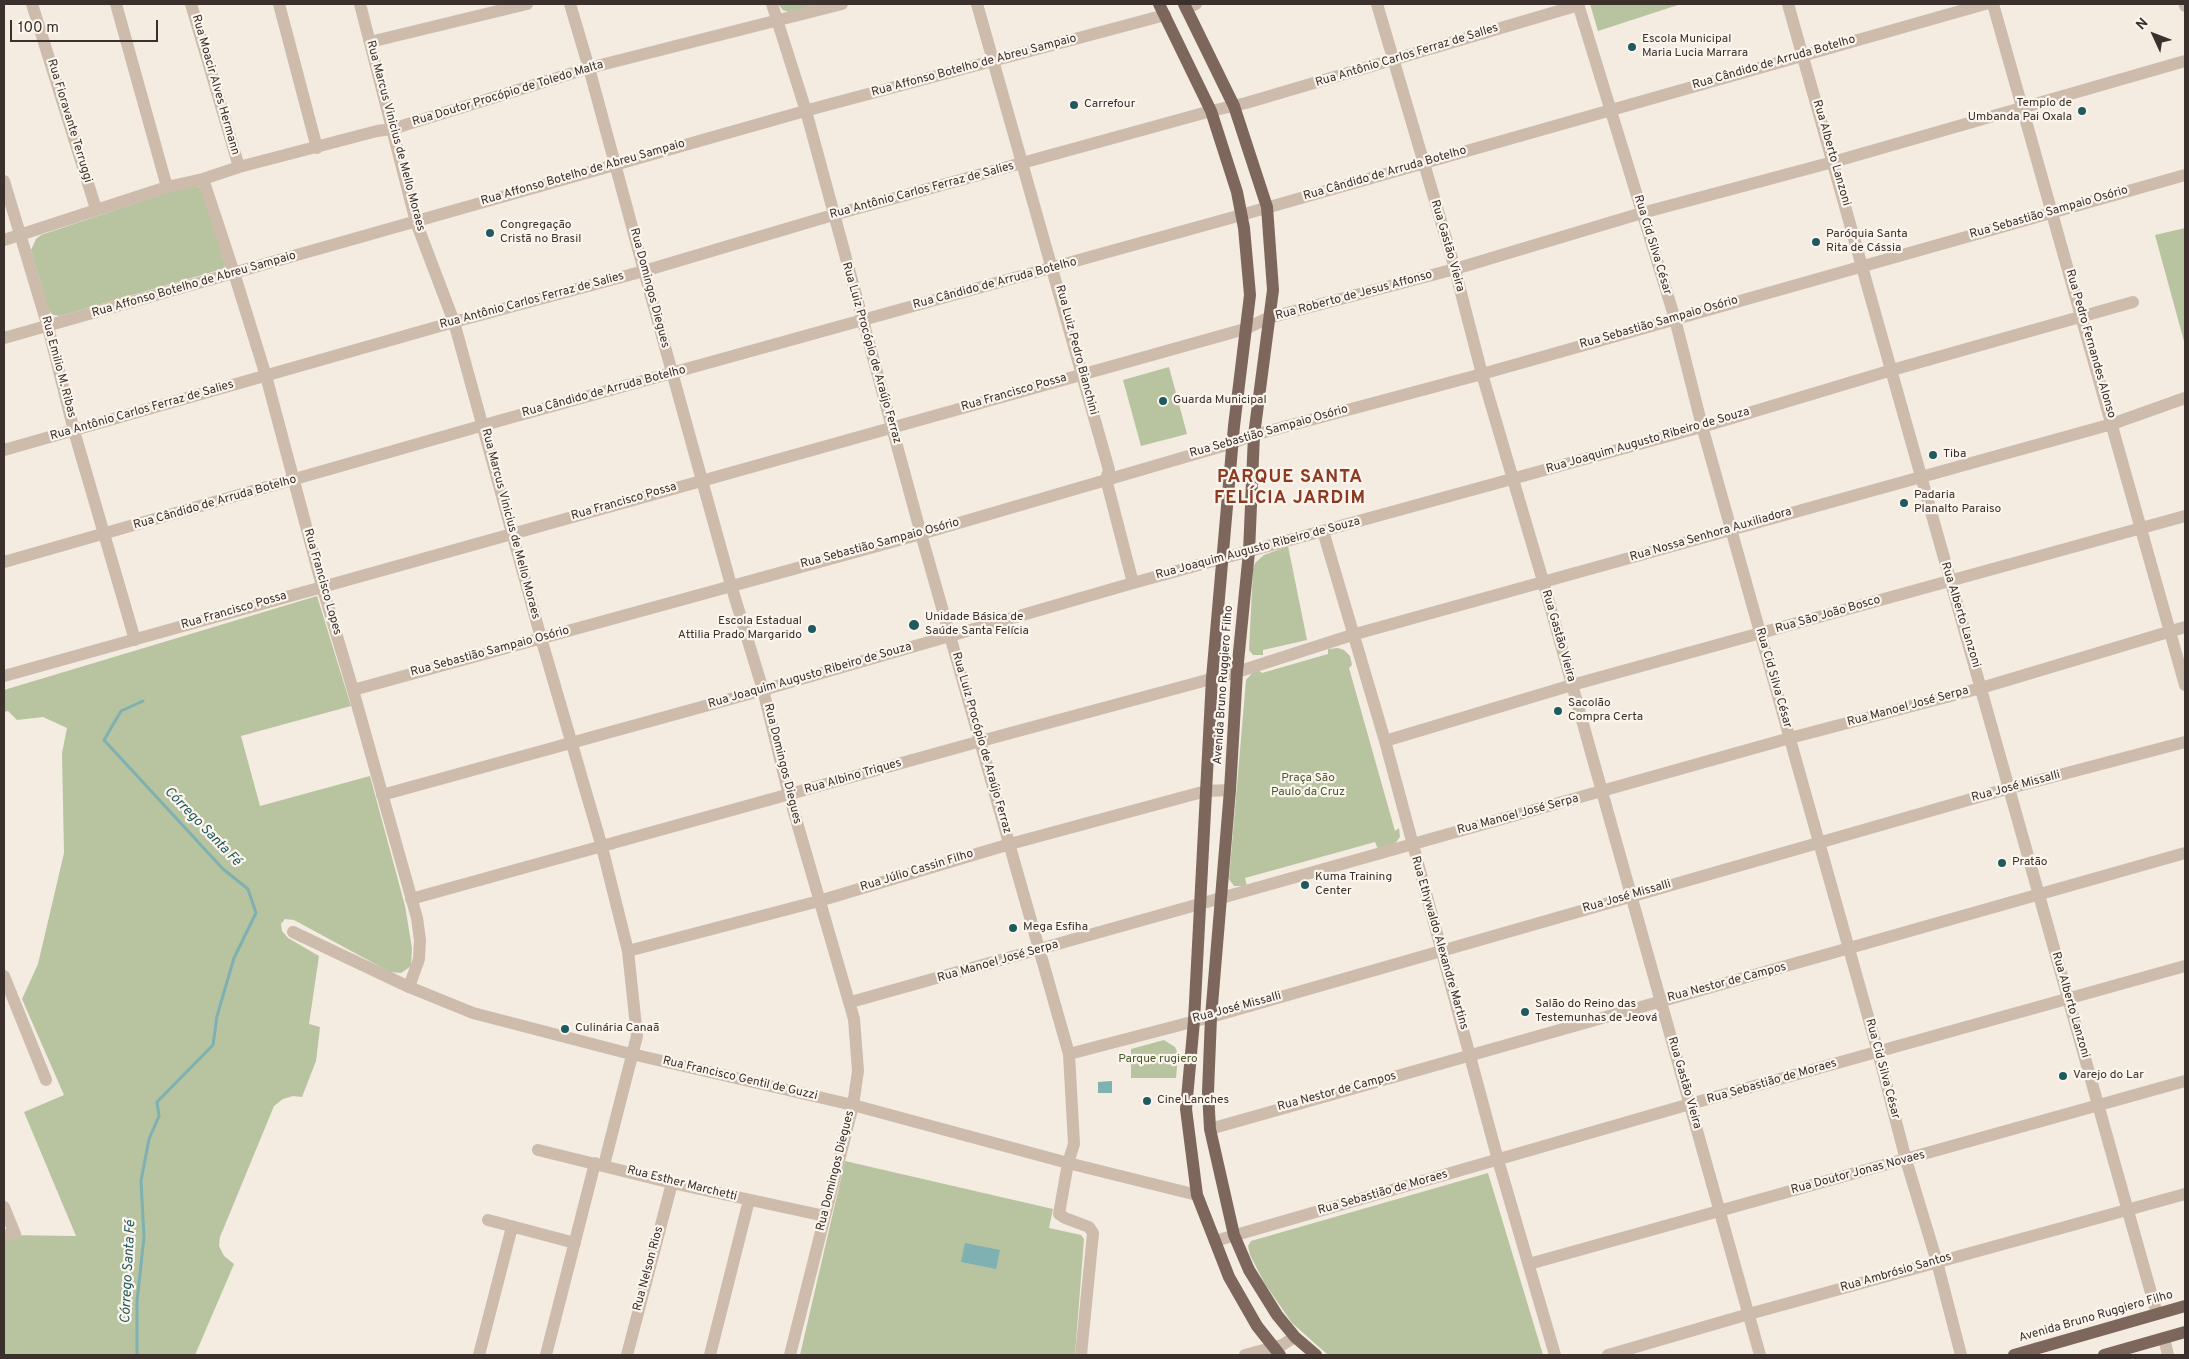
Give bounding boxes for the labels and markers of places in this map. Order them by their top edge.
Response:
place label: Escola Municipal Maria Lucia Marrara [1642,33,1748,61]
marker: Escola Municipal Maria Lucia Marrara [1626,41,1638,53]
place label: Templo de Umbanda Pai Oxala [1968,97,2072,125]
place label: Carrefour [1084,98,1135,112]
marker: Carrefour [1068,99,1080,111]
marker: Templo de Umbanda Pai Oxala [2076,105,2088,117]
place label: Congregação Cristã no Brasil [500,219,581,247]
marker: Congregação Cristã no Brasil [484,227,496,239]
place label: Paróquia Santa Rita de Cássia [1826,228,1908,256]
marker: Paróquia Santa Rita de Cássia [1810,236,1822,248]
place label: Guarda Municipal [1173,394,1267,408]
marker: Guarda Municipal [1157,395,1169,407]
place label: Tiba [1943,448,1966,462]
marker: Tiba [1927,449,1939,461]
place label: Padaria Planalto Paraiso [1914,489,2001,517]
marker: Padaria Planalto Paraiso [1898,497,1910,509]
place label: Unidade Básica de Saúde Santa Felícia [925,611,1029,639]
place label: Escola Estadual Attilia Prado Margarido [678,615,802,643]
marker: Unidade Básica de Saúde Santa Felícia [907,618,921,632]
marker: Escola Estadual Attilia Prado Margarido [806,623,818,635]
place label: Sacolão Compra Certa [1568,697,1643,725]
marker: Sacolão Compra Certa [1552,705,1564,717]
place label: Pratão [2012,856,2048,870]
marker: Pratão [1996,857,2008,869]
place label: Kuma Training Center [1315,871,1392,899]
marker: Kuma Training Center [1299,879,1311,891]
place label: Mega Esfiha [1023,921,1088,935]
marker: Mega Esfiha [1007,922,1019,934]
place label: Salão do Reino das Testemunhas de Jeová [1535,998,1657,1026]
marker: Salão do Reino das Testemunhas de Jeová [1519,1006,1531,1018]
place label: Culinária Canaã [575,1022,659,1036]
marker: Culinária Canaã [559,1023,571,1035]
place label: Varejo do Lar [2073,1069,2144,1083]
marker: Varejo do Lar [2057,1070,2069,1082]
place label: Cine Lanches [1157,1094,1229,1108]
marker: Cine Lanches [1141,1095,1153,1107]

